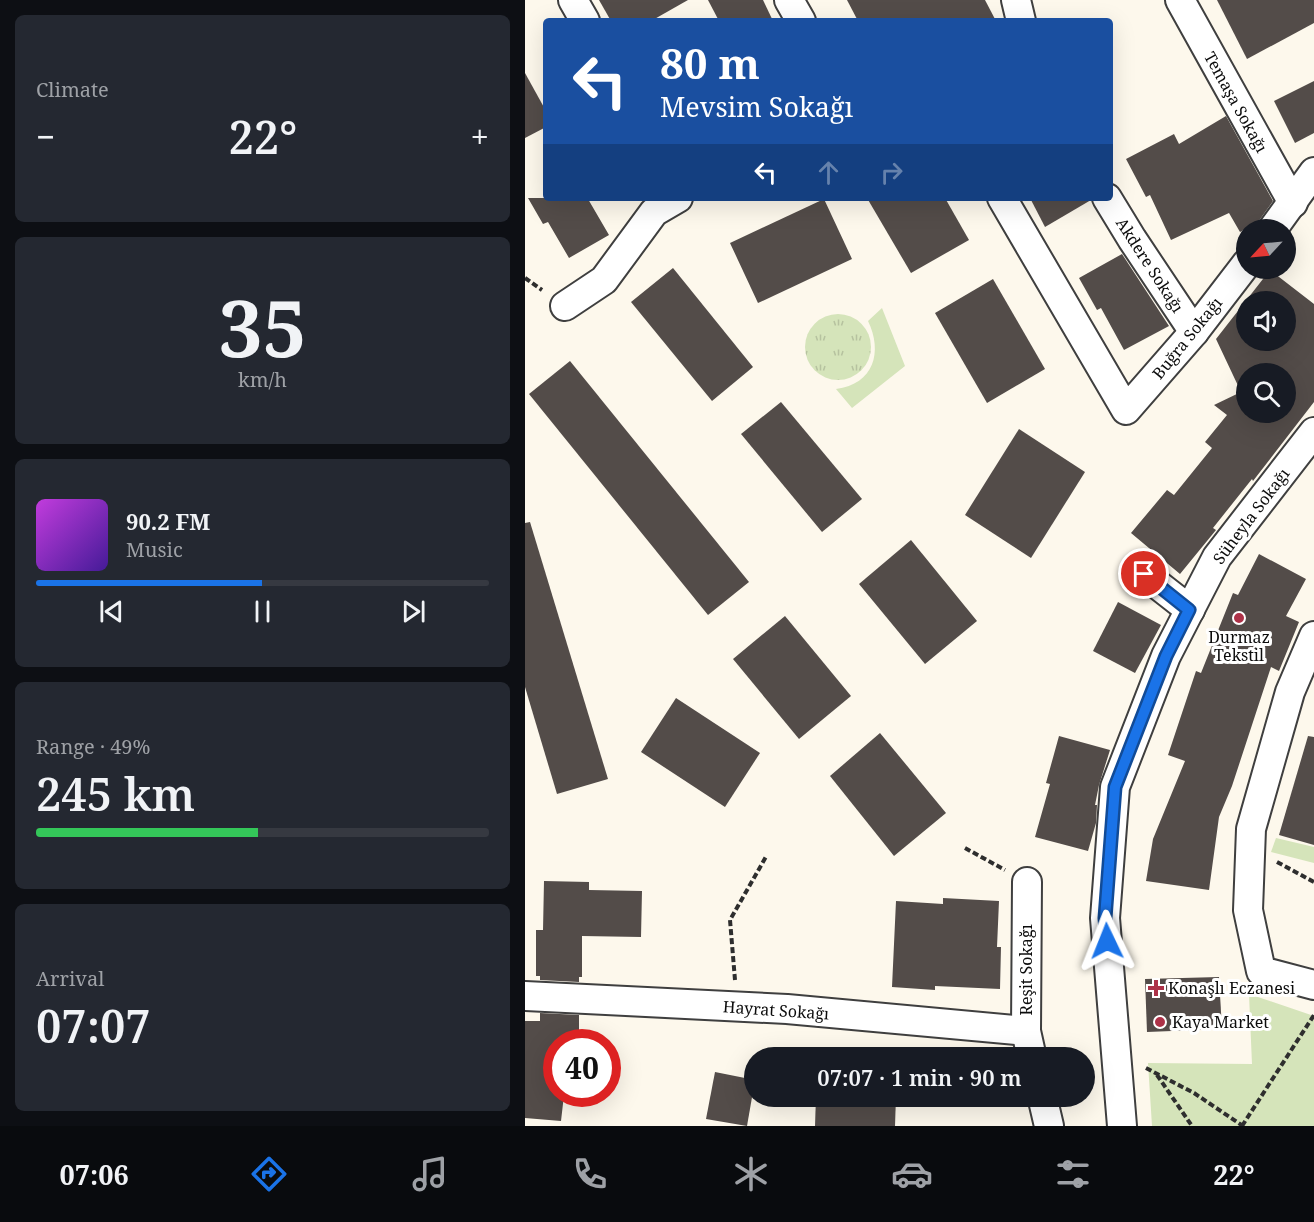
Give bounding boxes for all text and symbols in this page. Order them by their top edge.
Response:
text: 80 m [660,34,760,91]
icon: left [561,42,639,120]
street label: Temaşa Sokağı [1199,48,1273,156]
text: Climate [36,76,109,103]
text: Mevsim Sokağı [660,88,853,125]
text: 22° [228,106,297,167]
text: − [36,114,55,159]
text: + [471,114,489,159]
icon: left [749,156,782,189]
icon: ahead [812,156,845,189]
icon: right [875,156,908,189]
street label: Akdere Sokağı [1111,213,1189,317]
north arrow [1236,219,1296,279]
map controls [1236,219,1296,423]
text: 35 [218,274,307,380]
button: sound [1236,291,1296,351]
street label: Buğra Sokağı [1147,292,1227,384]
button: search [1236,363,1296,423]
text: km/h [238,366,287,393]
street label: Süheyla Sokağı [1208,464,1294,568]
text: 90.2 FM [126,506,210,536]
text: Music [126,536,183,563]
pin [1118,548,1169,599]
icon: arrive [1127,557,1160,590]
icon: previous [95,595,128,628]
icon: pause [246,595,279,628]
icon: next [397,595,430,628]
marker: Durmaz Tekstil [1232,611,1246,625]
place label: Durmaz Tekstil [1208,626,1270,666]
text: Range · 49% [36,733,150,760]
text: 245 km [36,763,195,824]
position arrow [1075,909,1139,973]
street label: Reşit Sokağı [1015,924,1037,1016]
text: Arrival [36,965,104,992]
place label: Konaşlı Eczanesi [1168,977,1295,999]
marker: Konaşlı Eczanesi [1149,981,1163,995]
text: 07:07 [36,995,151,1056]
street label: Hayrat Sokağı [722,995,830,1025]
place label: Kaya Market [1172,1011,1269,1033]
marker: Kaya Market [1153,1015,1167,1029]
speed limit sign: 40 [543,1029,621,1107]
text: 07:07 · 1 min · 90 m [817,1062,1022,1092]
icon: directions [248,1153,290,1195]
icon: music [409,1153,451,1195]
icon: phone [569,1153,611,1195]
icon: climate [730,1153,772,1195]
icon: car [891,1153,933,1195]
icon: filters [1052,1153,1094,1195]
text: 07:06 [59,1156,129,1193]
text: 22° [1213,1156,1254,1193]

